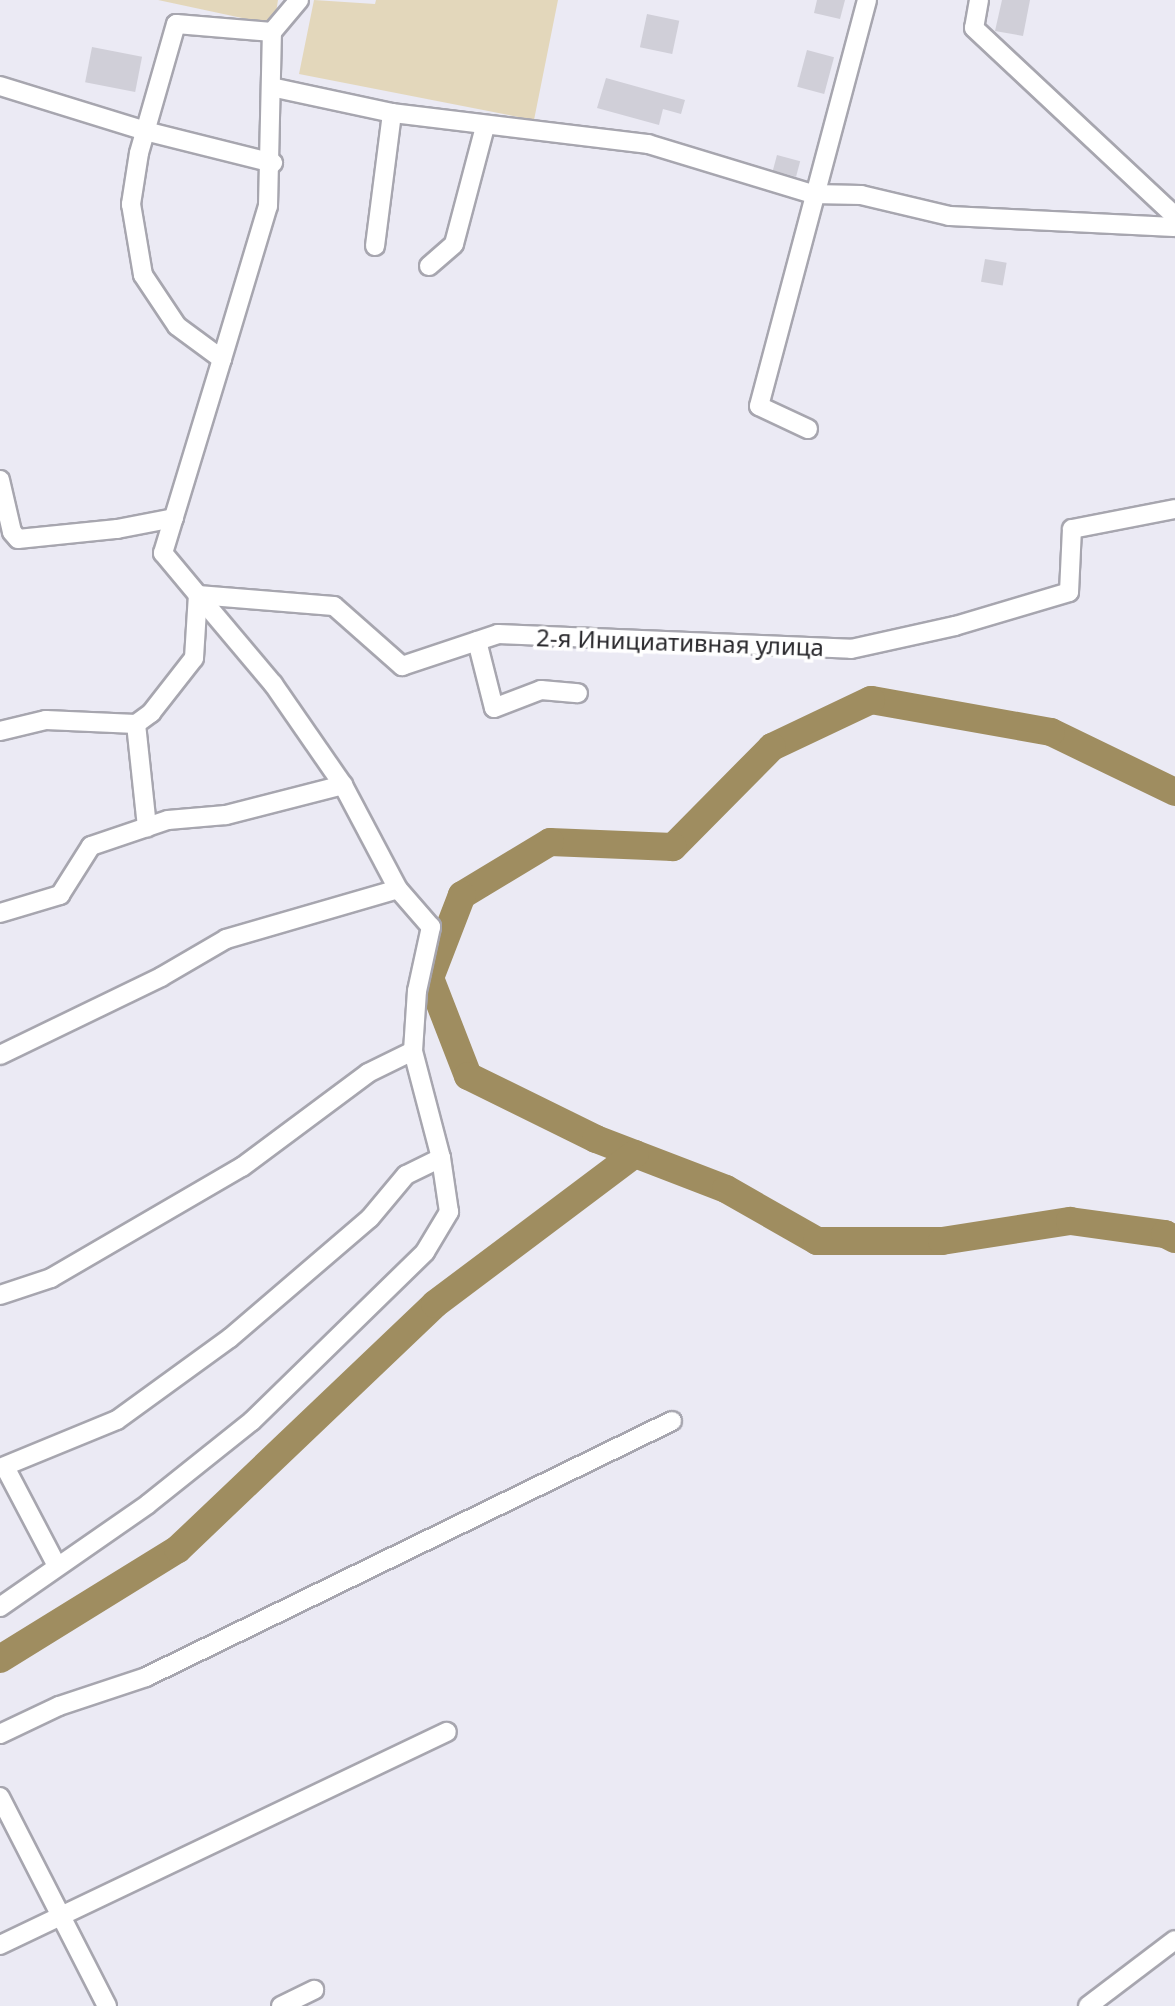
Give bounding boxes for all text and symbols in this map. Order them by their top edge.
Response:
street label: 2-я Инициативная улица [536,623,824,661]

